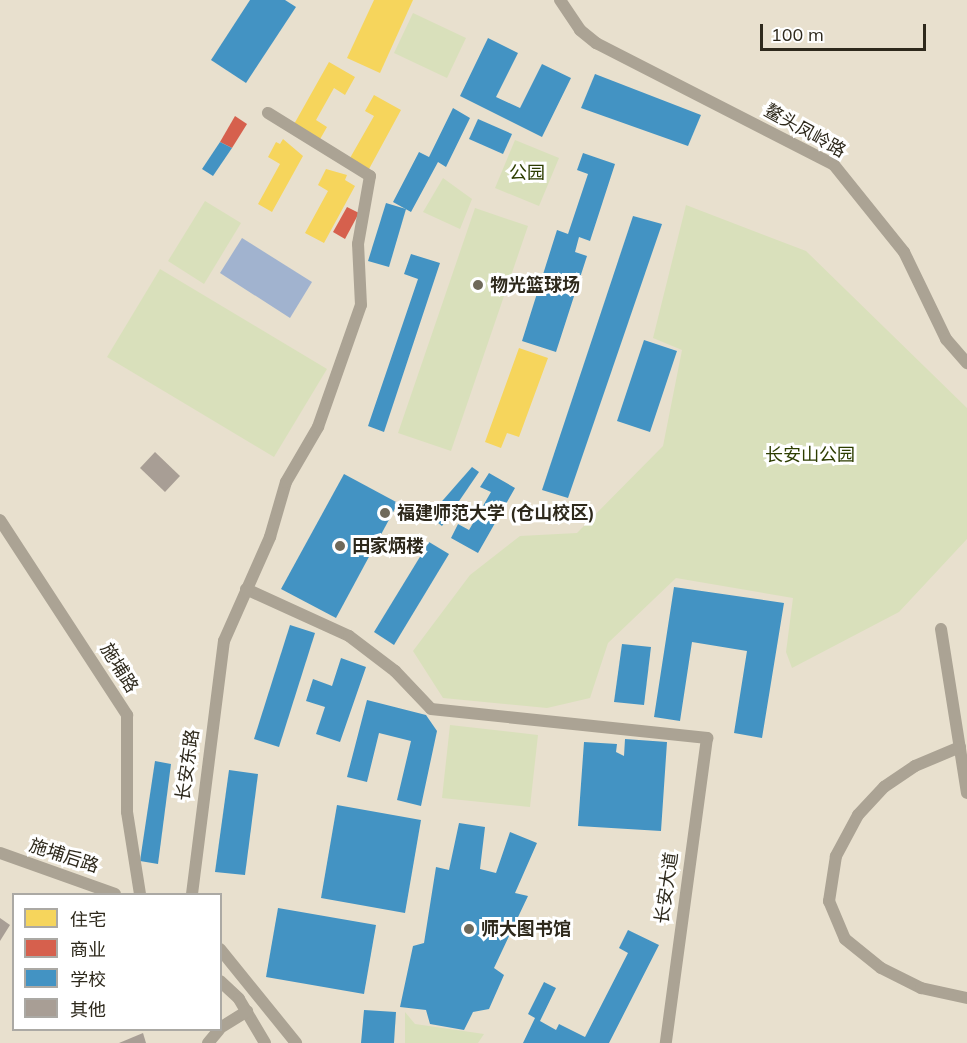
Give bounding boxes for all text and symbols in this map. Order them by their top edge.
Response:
scale bar [763,12,930,50]
text: 100 m [771,23,824,46]
street label: 鳌头凤岭路 [760,100,850,162]
park label: 公园 [509,162,545,184]
place label: 物光篮球场 [490,274,580,296]
marker: 物光篮球场 [471,278,485,292]
park label: 长安山公园 [765,444,855,466]
place label: 福建师范大学 (仓山校区) [397,502,595,524]
marker: 福建师范大学 (仓山校区) [378,506,392,520]
place label: 田家炳楼 [352,535,424,557]
marker: 田家炳楼 [333,539,347,553]
street label: 施埔路 [96,639,142,697]
street label: 长安东路 [172,728,204,802]
street label: 施埔后路 [26,835,102,877]
street label: 长安大道 [651,851,683,925]
legend [12,893,222,1031]
text: 住宅 [70,908,106,931]
place label: 师大图书馆 [481,918,571,940]
marker: 师大图书馆 [462,922,476,936]
text: 商业 [70,938,106,961]
text: 学校 [70,968,106,991]
text: 其他 [70,998,106,1021]

